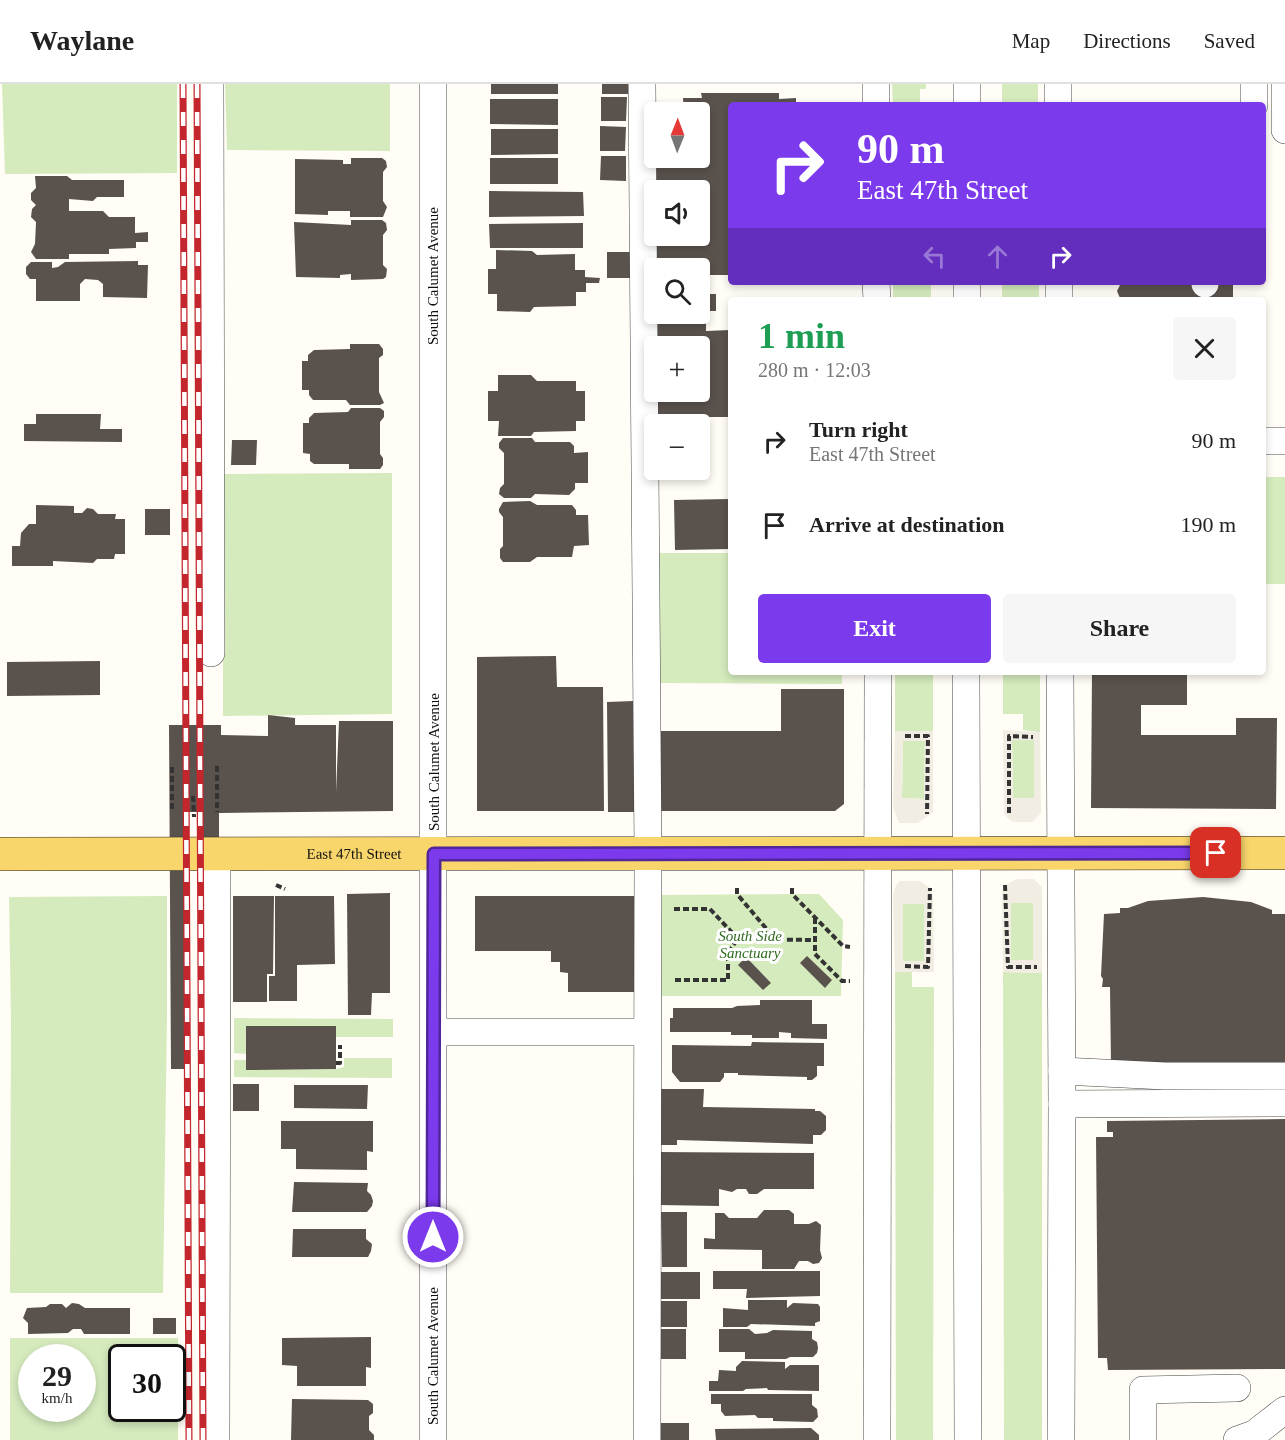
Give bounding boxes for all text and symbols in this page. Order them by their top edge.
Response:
text: Waylane [30,25,134,56]
text: Map [1012,29,1050,53]
text: Directions [1083,29,1171,53]
text: Saved [1204,29,1255,53]
north arrow [644,102,710,168]
map controls [644,102,710,480]
icon: right [758,126,836,204]
text: 90 m [857,126,945,172]
text: East 47th Street [857,175,1028,205]
button: sound [644,180,710,246]
street label: South Calumet Avenue [425,207,441,345]
icon: left [918,240,951,273]
icon: ahead [981,240,1014,273]
icon: right [1044,240,1077,273]
button: search [644,258,710,324]
text: 1 min [758,316,845,356]
button: close [1173,317,1236,380]
button: + [644,336,710,402]
text: 280 m · 12:03 [758,359,871,381]
button: − [644,414,710,480]
text: Turn right [809,417,908,442]
icon: right [758,425,791,458]
text: 90 m [1191,428,1236,453]
text: East 47th Street [809,443,936,465]
icon: arrive [758,509,791,542]
text: Arrive at destination [809,512,1005,537]
text: 190 m [1180,512,1236,537]
button: Exit [758,594,991,663]
button: Share [1003,594,1236,663]
street label: South Calumet Avenue [426,693,442,831]
pin [1190,827,1241,878]
icon: arrive [1199,836,1232,869]
street label: East 47th Street [306,846,402,862]
park label: South Side Sanctuary [718,928,782,961]
position arrow [401,1205,465,1269]
street label: South Calumet Avenue [425,1287,441,1425]
speed limit sign: 30 [108,1344,186,1422]
text: 29 [42,1359,72,1392]
text: km/h [42,1390,72,1406]

